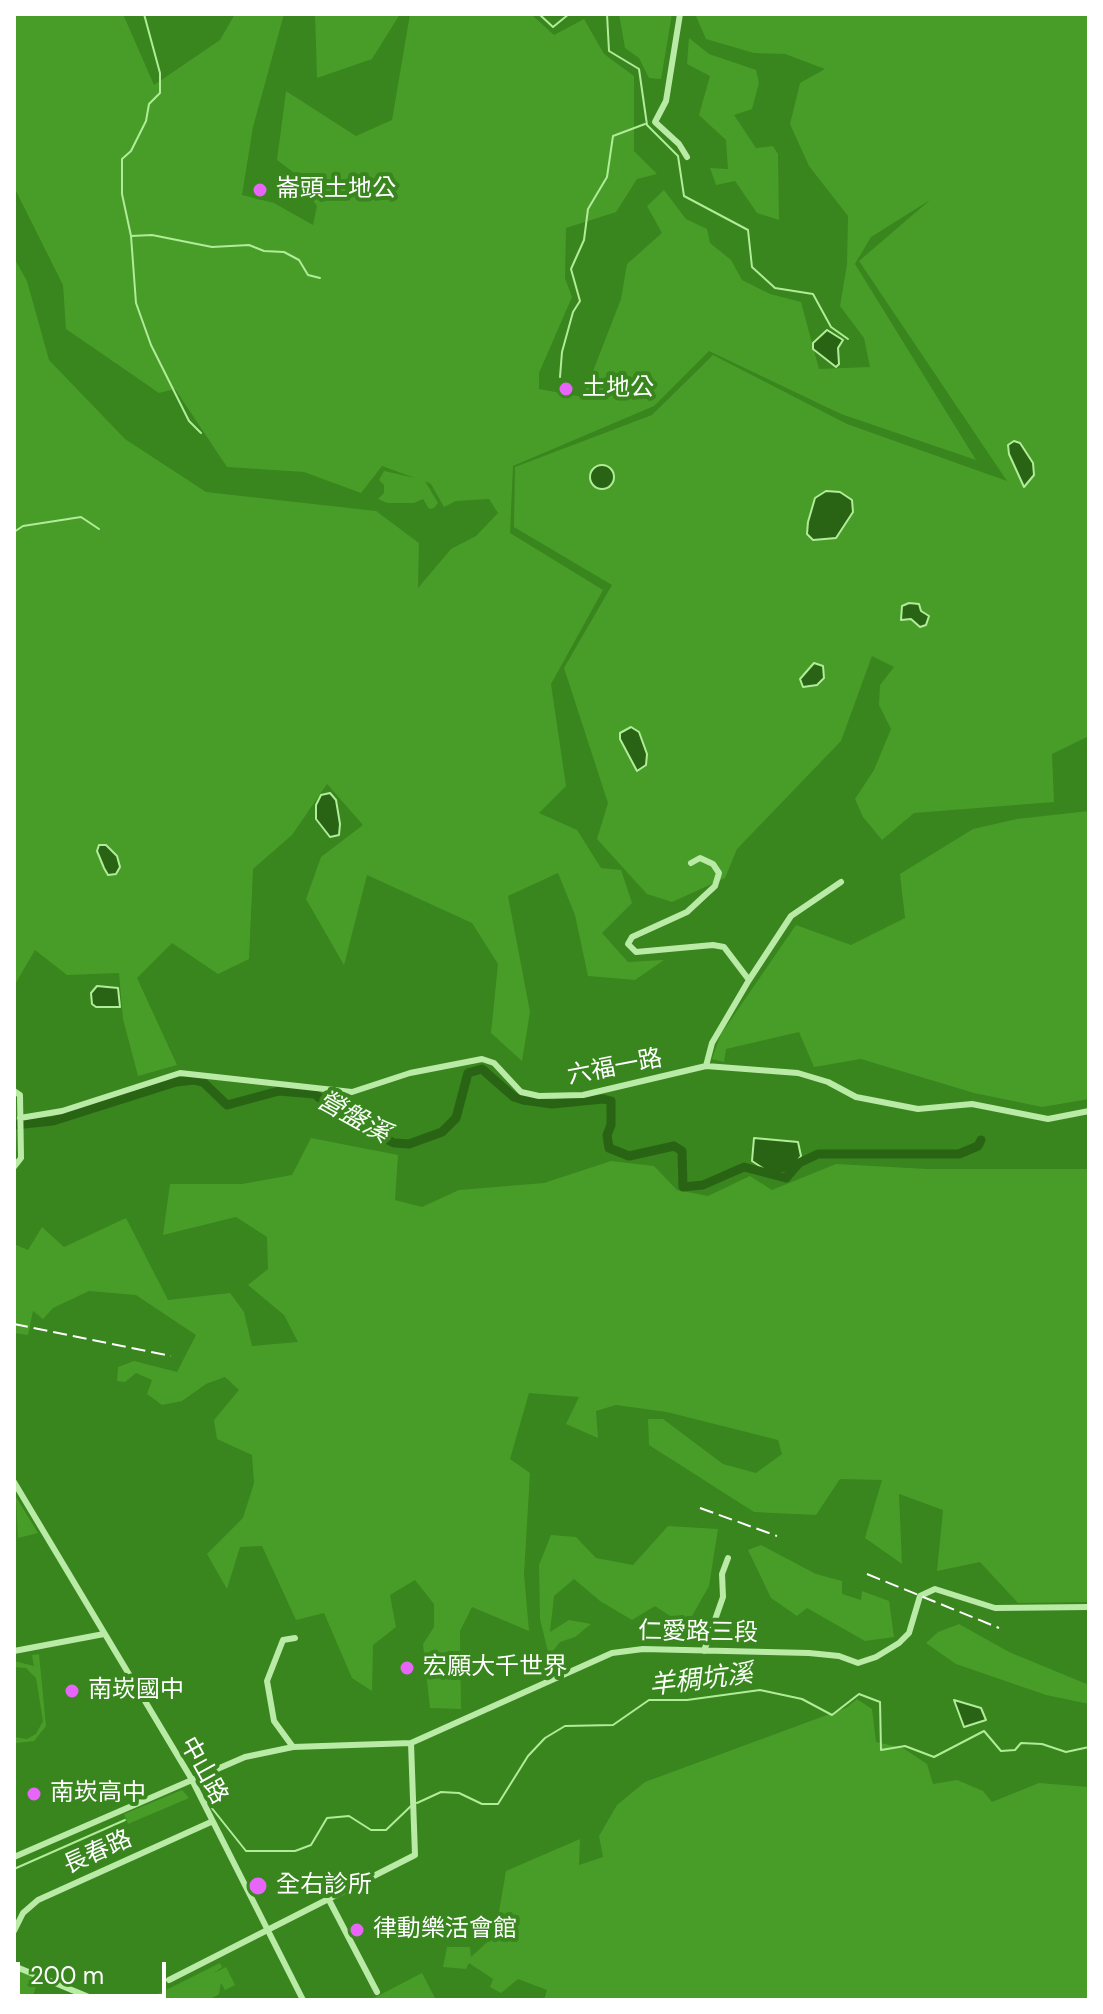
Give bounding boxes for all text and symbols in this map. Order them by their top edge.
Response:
place label: 崙頭土地公 [276,176,396,204]
marker: 崙頭土地公 [251,181,269,199]
place label: 土地公 [582,375,654,403]
marker: 土地公 [557,380,575,398]
street label: 六福一路 [565,1045,665,1091]
water label: 營盤溪 [311,1085,395,1151]
street label: 仁愛路三段 [638,1618,758,1648]
place label: 宏願大千世界 [423,1654,567,1682]
marker: 宏願大千世界 [398,1659,416,1677]
water label: 羊稠坑溪 [647,1659,755,1703]
place label: 南崁國中 [88,1677,184,1705]
marker: 南崁國中 [63,1682,81,1700]
street label: 中山路 [173,1733,233,1809]
place label: 南崁高中 [50,1780,146,1808]
marker: 南崁高中 [25,1785,43,1803]
street label: 長春路 [59,1825,137,1881]
place label: 全右診所 [276,1872,372,1900]
marker: 全右診所 [247,1875,269,1897]
place label: 律動樂活會館 [373,1916,517,1944]
marker: 律動樂活會館 [348,1921,366,1939]
scale bar [20,1946,170,1996]
text: 200 m [30,1960,104,1991]

